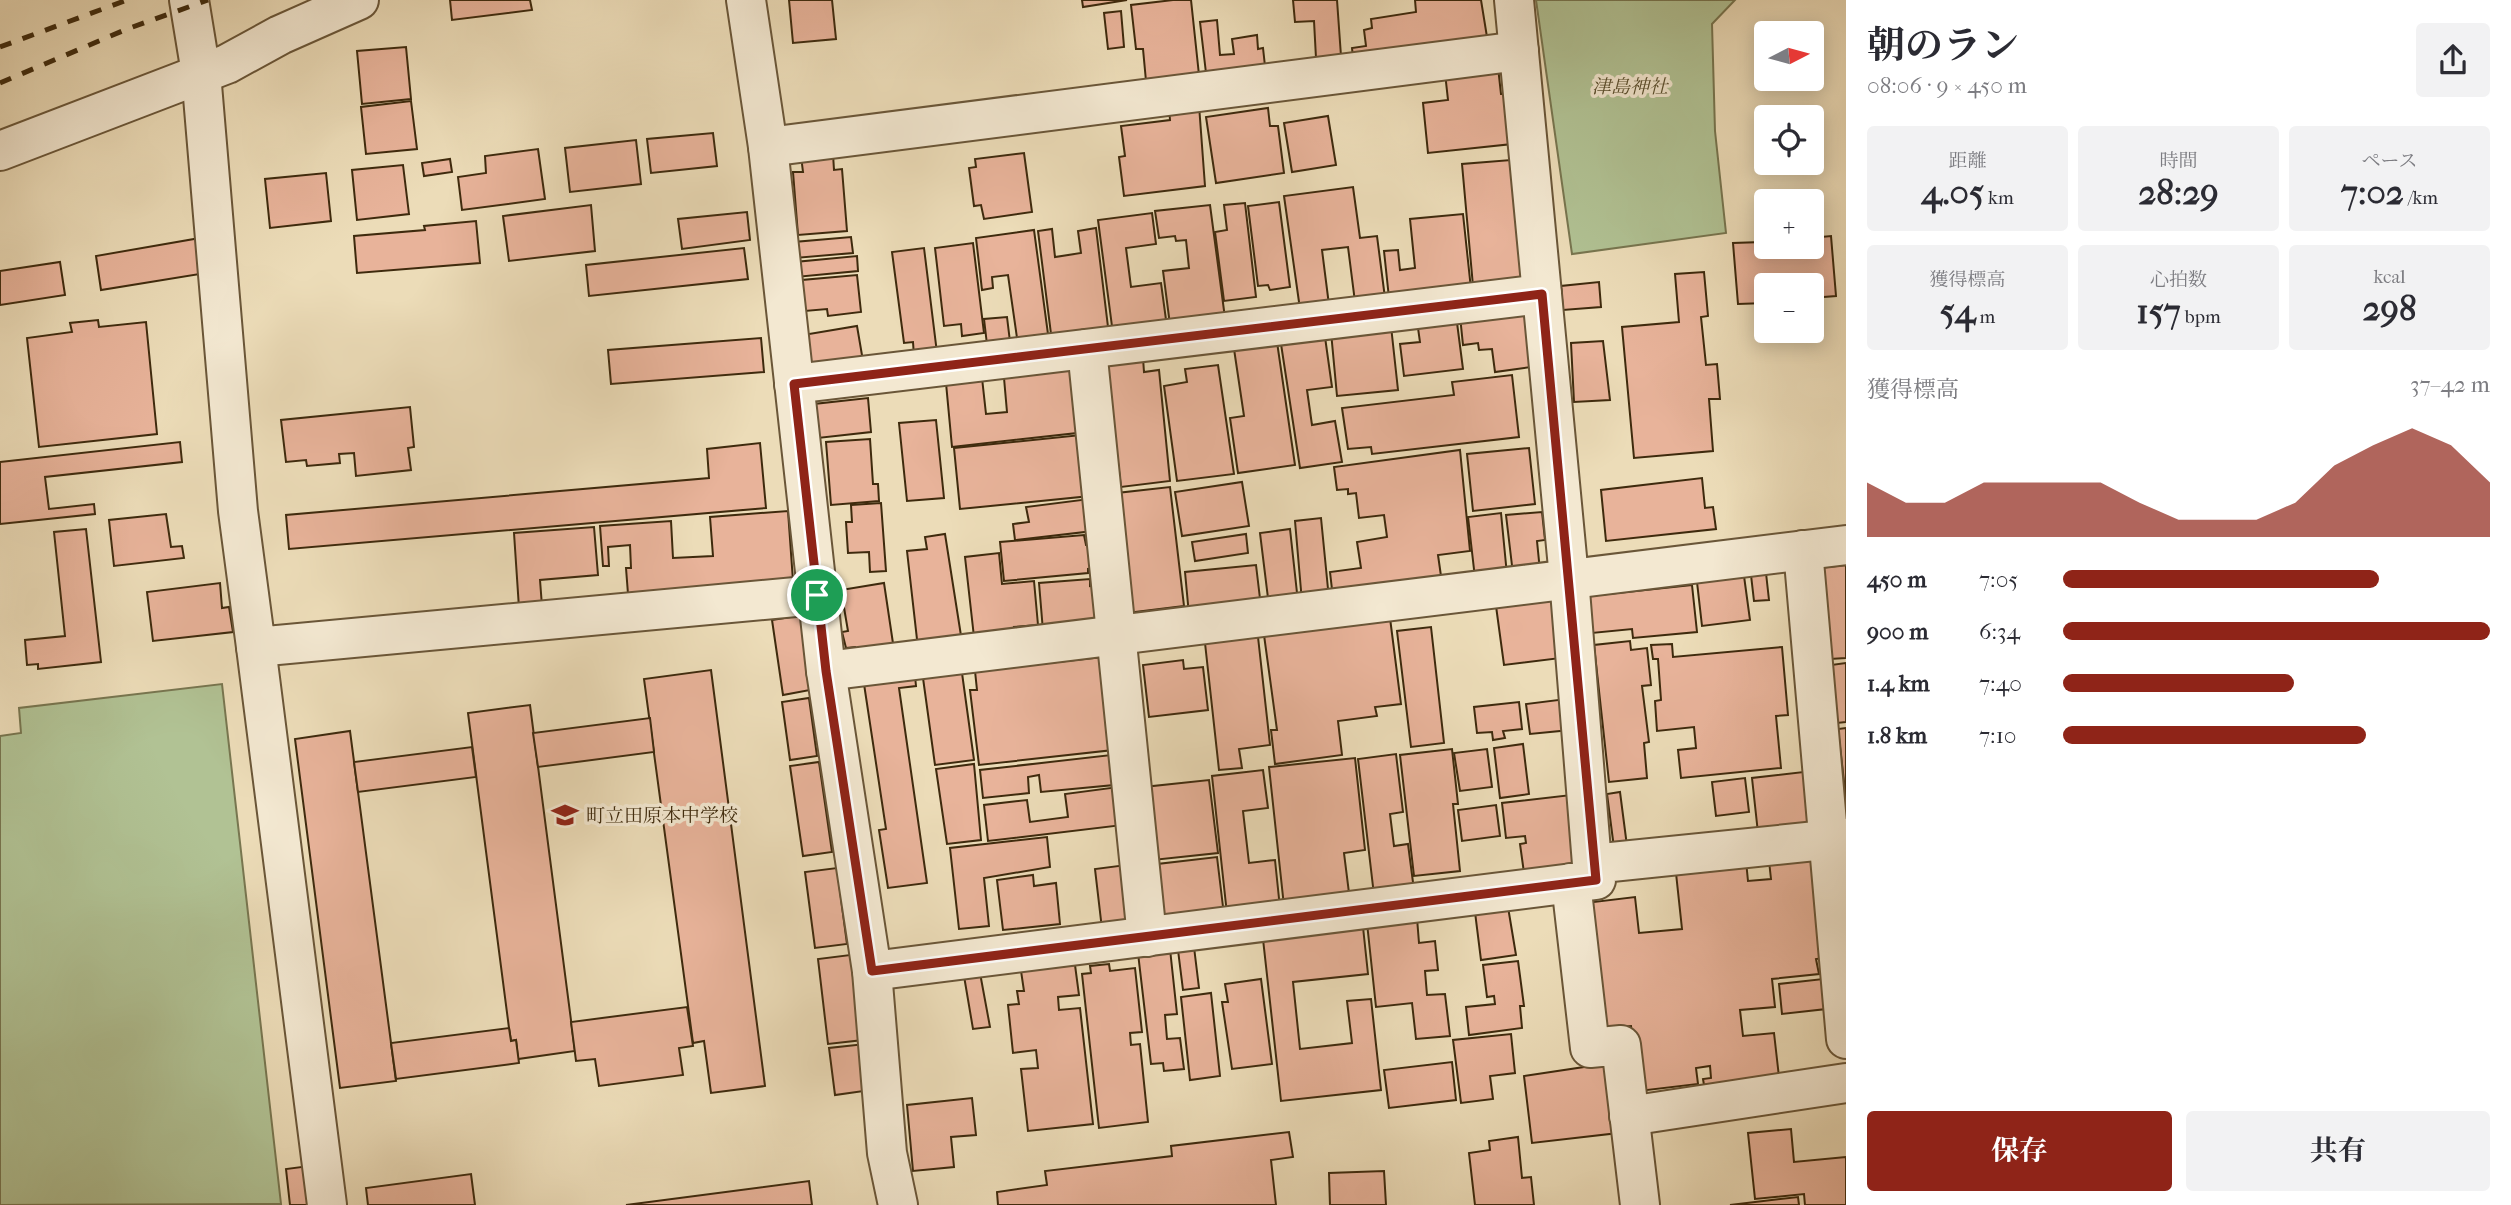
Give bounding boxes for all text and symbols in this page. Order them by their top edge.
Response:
north arrow [1754,21,1824,91]
map controls [1754,21,1824,343]
text: 朝のラン [1867,23,2019,68]
button: share [2416,23,2490,97]
text: 08:06 · 9 × 450 m [1867,72,2027,99]
park label: 津島神社 [1592,76,1670,98]
button: locate [1754,105,1824,175]
text: 距離 [1948,150,1987,172]
text: 時間 [2159,150,2198,172]
text: ペース [2361,150,2418,172]
text: 4.05 [1921,172,1984,213]
text: 28:29 [2138,172,2219,213]
text: 7:02 [2341,172,2404,213]
text: km [1984,187,2014,209]
text: /km [2404,187,2438,209]
button: + [1754,189,1824,259]
text: kcal [2374,266,2405,288]
text: 獲得標高 [1929,269,2006,291]
text: 心拍数 [2150,269,2207,291]
button: − [1754,273,1824,343]
text: 298 [2363,288,2416,329]
text: 54 [1940,291,1975,332]
text: 157 [2136,291,2181,332]
text: m [1975,306,1995,328]
text: bpm [2181,306,2221,328]
text: 37–42 m [2410,371,2490,398]
text: 獲得標高 [1867,376,1959,403]
pin [787,565,847,625]
text: 450 m [1867,566,1927,593]
text: 7:05 [1979,566,2018,593]
icon: arrive [798,576,836,614]
text: 900 m [1867,618,1929,645]
text: 6:34 [1979,618,2020,645]
text: 1.4 km [1867,670,1930,697]
text: 7:40 [1979,670,2022,697]
text: 1.8 km [1867,722,1927,749]
text: 7:10 [1979,722,2016,749]
school or university icon: 町立田原本中学校 [550,800,580,830]
place label: 町立田原本中学校 [586,805,738,827]
button: 保存 [1867,1111,2172,1191]
button: 共有 [2186,1111,2490,1191]

